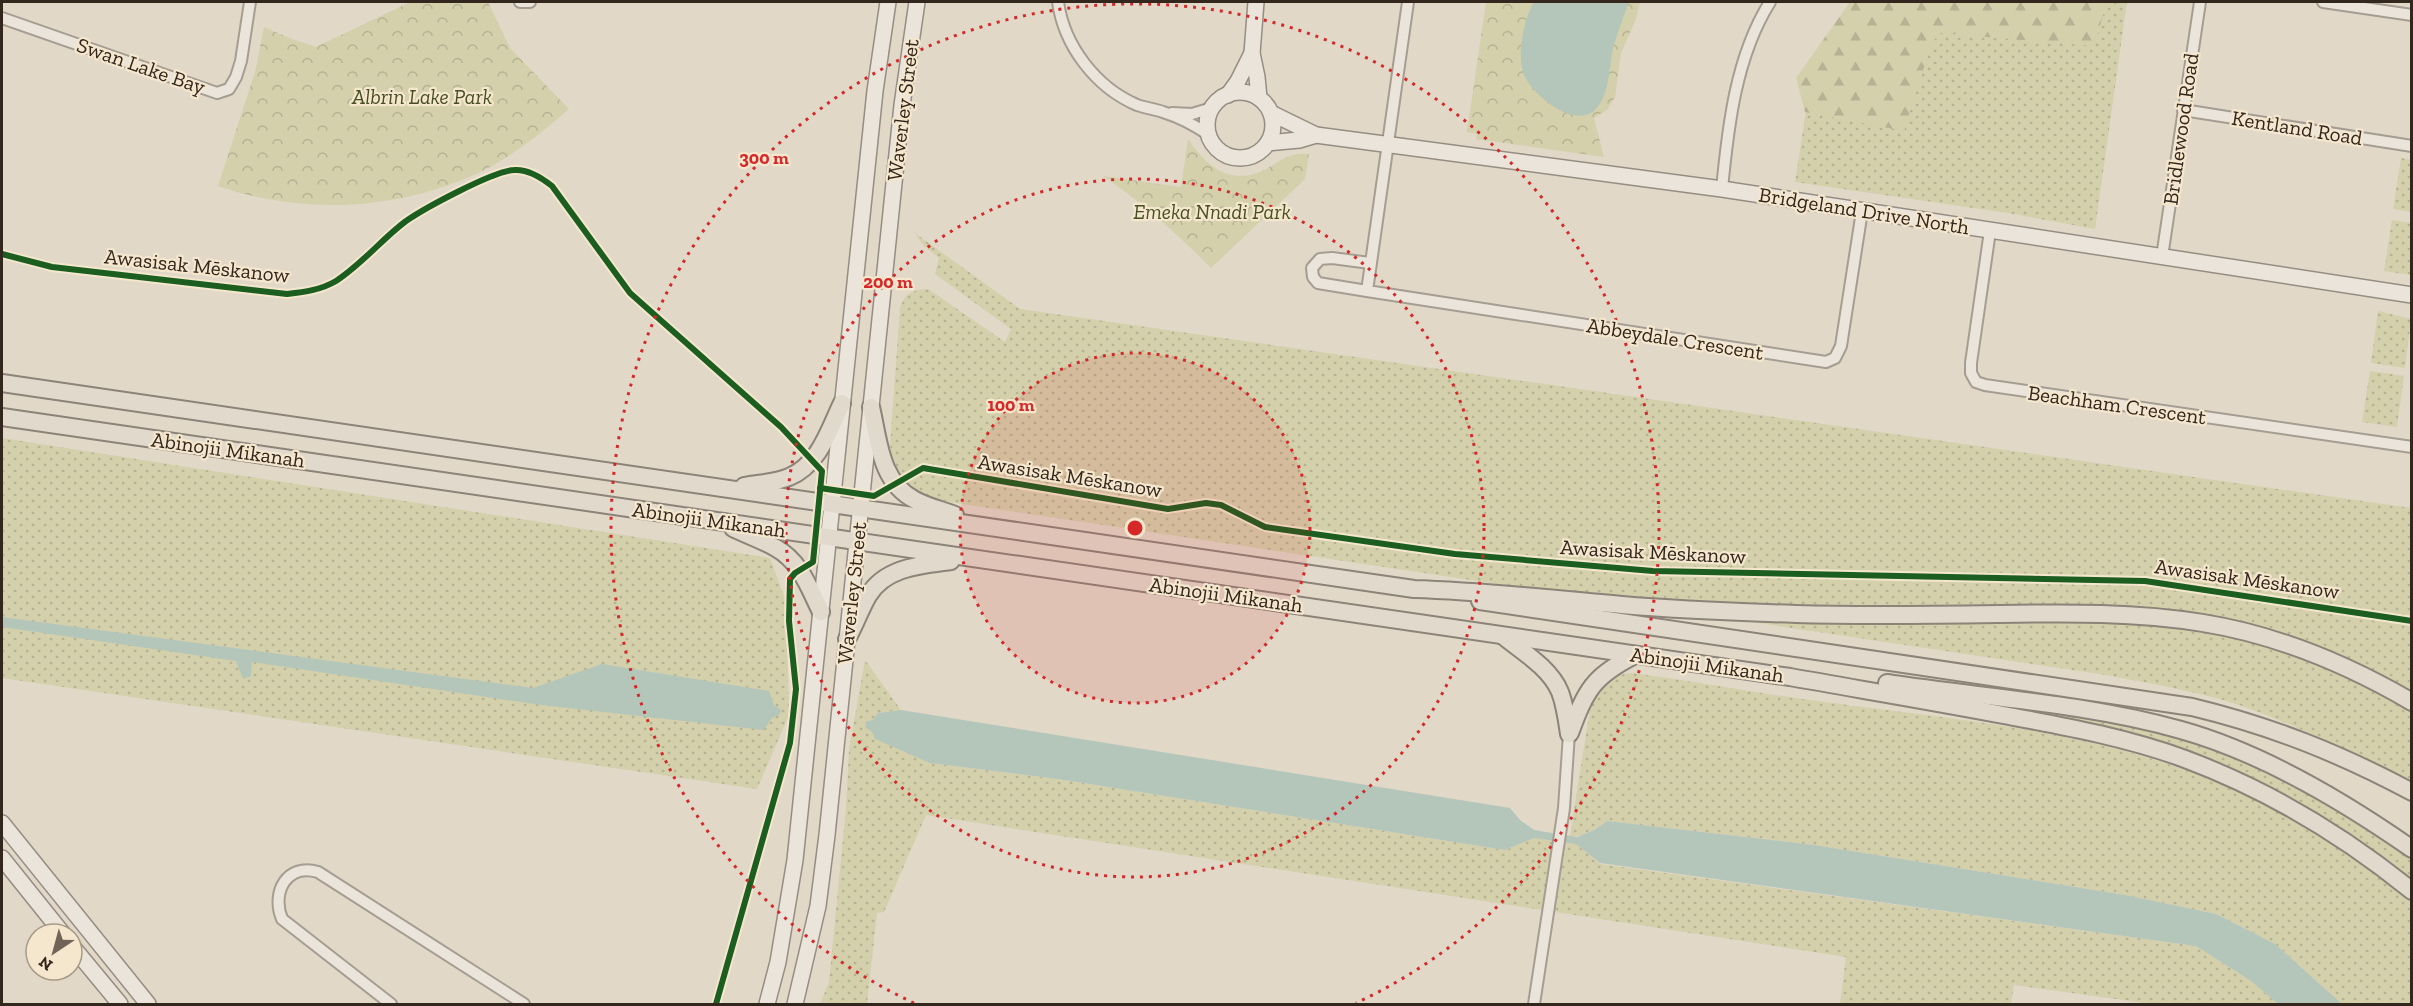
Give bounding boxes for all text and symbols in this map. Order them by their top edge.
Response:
street label: Swan Lake Bay [74,32,209,99]
street label: Waverley Street [881,37,924,182]
street label: Bridlewood Road [2157,51,2204,206]
park label: Albrin Lake Park [351,84,492,109]
street label: Kentland Road [2230,105,2365,150]
text: 300 m [739,147,789,169]
street label: Bridgeland Drive North [1757,182,1971,240]
park label: Emeka Nnadi Park [1133,199,1291,224]
street label: Awasisak Mēskanow [103,243,291,288]
text: 200 m [863,271,913,293]
street label: Abbeydale Crescent [1585,312,1765,365]
street label: Beachham Crescent [2026,380,2208,429]
text: 100 m [987,394,1035,416]
street label: Abinojii Mikanah [150,426,307,474]
street label: Awasisak Mēskanow [976,449,1164,502]
street label: Abinojii Mikanah [631,496,788,544]
centre of rings [1125,518,1145,538]
street label: Waverley Street [832,520,871,665]
street label: Awasisak Mēskanow [1560,534,1747,569]
street label: Awasisak Mēskanow [2153,553,2341,604]
street label: Abinojii Mikanah [1148,571,1305,619]
street label: Abinojii Mikanah [1629,641,1786,689]
north arrow [24,922,84,982]
text: N [35,952,56,975]

